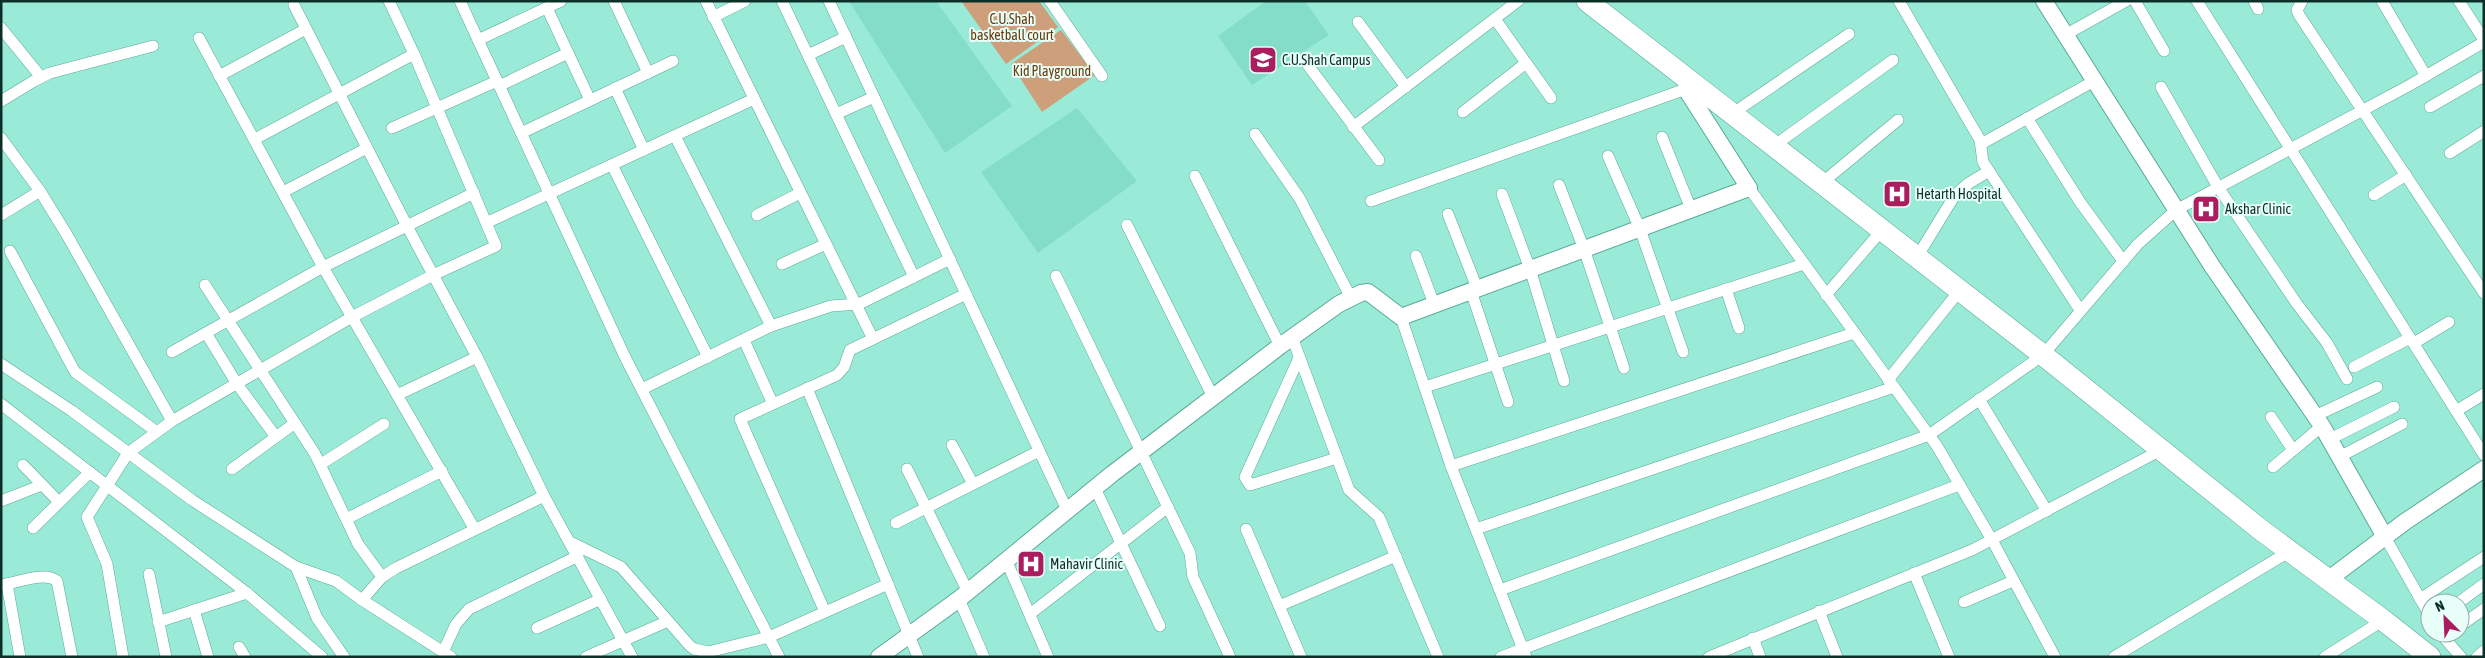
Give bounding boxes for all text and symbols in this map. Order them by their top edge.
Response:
park label: C.U.Shah basketball court [970,11,1054,43]
school or university icon: C.U.Shah Campus [1248,45,1278,75]
place label: C.U.Shah Campus [1282,52,1370,68]
park label: Kid Playground [1013,63,1091,79]
hospital icon: Hetarth Hospital [1882,179,1912,209]
place label: Hetarth Hospital [1916,186,2002,202]
hospital icon: Akshar Clinic [2191,194,2221,224]
place label: Akshar Clinic [2225,201,2292,217]
hospital icon: Mahavir Clinic [1016,549,1046,579]
place label: Mahavir Clinic [1050,556,1123,572]
north arrow [2420,593,2470,643]
text: N [2433,597,2447,615]

